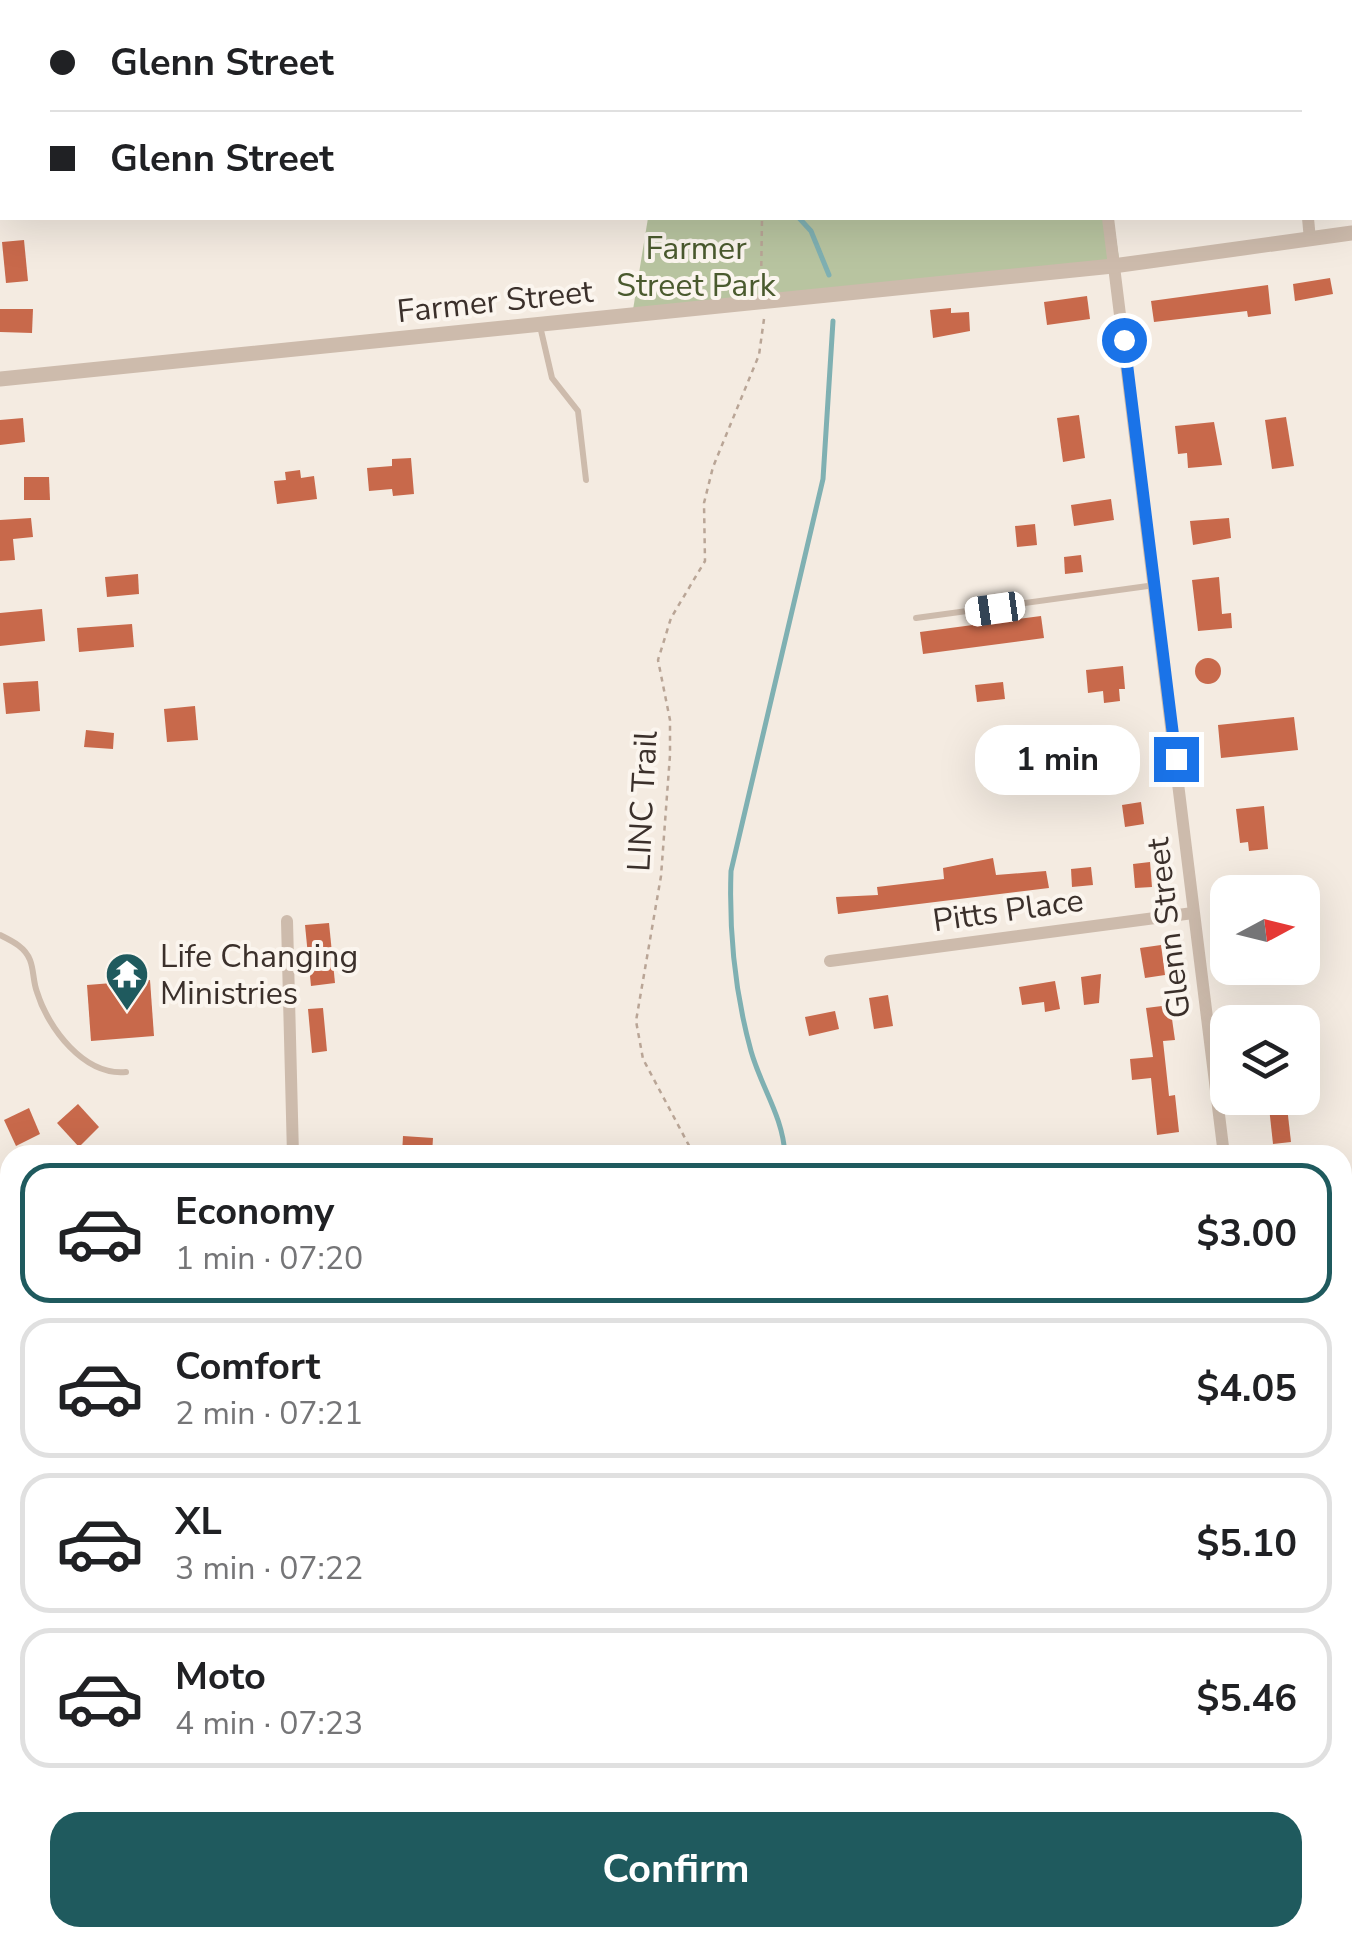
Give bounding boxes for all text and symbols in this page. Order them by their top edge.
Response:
text: Glenn Street [110,37,334,88]
text: Glenn Street [110,133,334,184]
park label: Farmer Street Park [616,227,777,307]
street label: Farmer Street [395,270,596,333]
route start [1102,318,1147,363]
car [963,590,1027,628]
callout: 1 min [976,724,1141,794]
street label: LINC Trail [617,729,668,873]
route end [1154,737,1199,782]
text: 1 min [1016,738,1099,781]
street label: Glenn Street [1136,834,1201,1021]
north arrow [1210,875,1320,985]
map controls [1210,875,1320,1115]
street label: Pitts Place [930,879,1086,942]
place label: Life Changing Ministries [160,935,358,1015]
temple icon: Life Changing Ministries [104,951,150,1012]
button: layers [1210,1005,1320,1115]
text: Economy [175,1186,334,1237]
icon: car [55,1188,145,1278]
text: $3.00 [1196,1208,1297,1259]
text: 1 min · 07:20 [175,1237,363,1280]
text: Comfort [175,1341,320,1392]
icon: car [55,1343,145,1433]
text: $4.05 [1196,1363,1297,1414]
text: 2 min · 07:21 [175,1392,363,1435]
text: XL [175,1496,222,1547]
icon: car [55,1498,145,1588]
text: $5.10 [1196,1518,1297,1569]
text: 3 min · 07:22 [175,1547,363,1590]
text: Moto [175,1651,266,1702]
icon: car [55,1653,145,1743]
text: $5.46 [1196,1673,1297,1724]
text: 4 min · 07:23 [175,1702,363,1745]
button: Confirm [50,1812,1302,1927]

